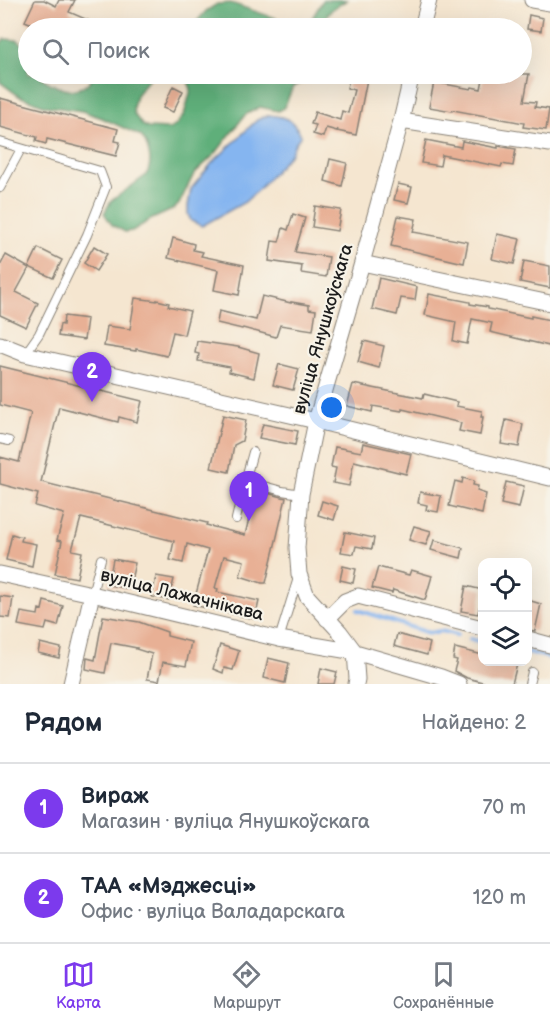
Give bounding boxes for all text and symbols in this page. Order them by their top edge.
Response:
search box [18,18,532,84]
icon: search [39,35,72,68]
text: Поиск [87,38,150,65]
street label: вуліца Янушкоўскага [289,241,358,417]
pin: 2 [72,352,112,402]
your location [317,393,346,422]
pin: 1 [230,472,268,521]
map controls [478,558,532,666]
button: locate [478,558,532,612]
street label: вуліца Лажачнікава [98,565,266,626]
button: layers [478,612,532,666]
text: Рядом [24,708,102,739]
text: Найдено: 2 [422,711,526,735]
text: Вираж [81,783,149,810]
text: 1 [39,796,48,820]
text: 70 m [482,796,526,820]
text: Магазин · вуліца Янушкоўскага [81,810,370,834]
text: ТАА «Мэджесці» [81,873,257,900]
text: 2 [38,886,49,910]
text: 120 m [473,886,526,910]
text: Офис · вуліца Валадарскага [81,900,345,924]
tab: Карта [56,958,101,1013]
tab: Маршрут [213,958,281,1013]
tab: Сохранённые [393,958,494,1013]

